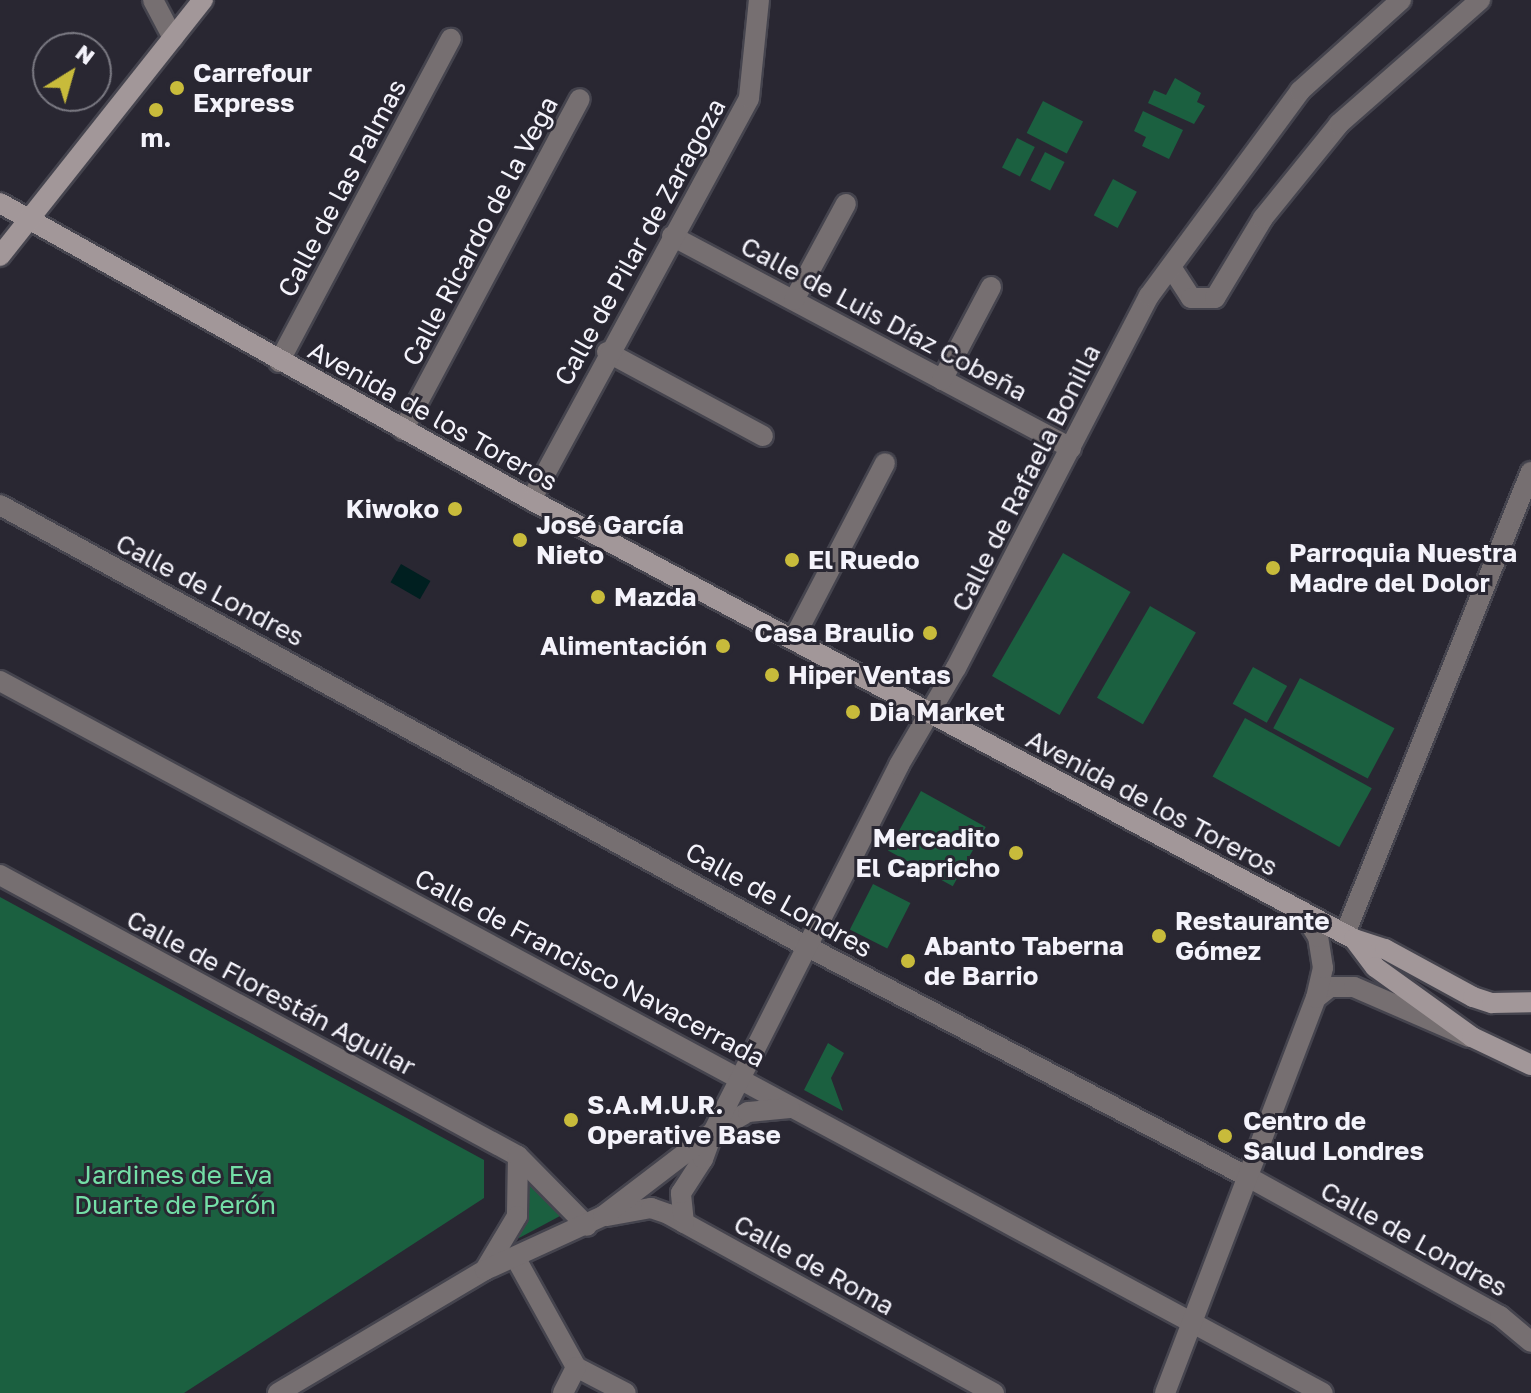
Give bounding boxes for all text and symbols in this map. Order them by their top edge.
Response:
north arrow [32,32,112,112]
text: N [71,38,100,70]
place label: Carrefour Express [193,57,312,118]
street label: Calle de las Palmas [271,74,413,302]
marker: Carrefour Express [168,79,186,97]
street label: Calle Ricardo de la Vega [396,91,564,371]
street label: Calle de Pilar de Zaragoza [548,93,732,391]
marker: m. [147,101,165,119]
place label: m. [140,122,172,154]
street label: Calle de Luis Díaz Cobeña [735,230,1033,408]
street label: Avenida de los Toreros [303,334,563,498]
street label: Calle de Rafaela Bonilla [945,339,1107,617]
place label: Kiwoko [346,493,439,525]
marker: Kiwoko [446,500,464,518]
place label: José García Nieto [536,509,684,570]
street label: Calle de Londres [111,527,309,653]
marker: José García Nieto [511,531,529,549]
place label: Parroquia Nuestra Madre del Dolor [1289,537,1517,598]
place label: El Ruedo [808,544,920,576]
marker: El Ruedo [783,551,801,569]
marker: Parroquia Nuestra Madre del Dolor [1264,559,1282,577]
place label: Mazda [614,581,696,613]
marker: Mazda [589,588,607,606]
place label: Casa Braulio [754,617,914,649]
marker: Casa Braulio [921,624,939,642]
place label: Alimentación [540,630,707,662]
marker: Alimentación [714,637,732,655]
place label: Hiper Ventas [788,659,951,691]
marker: Hiper Ventas [763,666,781,684]
place label: Dia Market [869,696,1005,728]
marker: Dia Market [844,703,862,721]
street label: Avenida de los Toreros [1021,723,1283,883]
place label: Mercadito El Capricho [855,822,1000,884]
street label: Calle de Londres [680,836,878,964]
marker: Mercadito El Capricho [1007,844,1025,862]
street label: Calle de Francisco Navacerrada [410,862,770,1074]
street label: Calle de Florestán Aguilar [121,904,421,1082]
place label: Restaurante Gómez [1175,905,1330,966]
marker: Restaurante Gómez [1150,927,1168,945]
place label: Abanto Taberna de Barrio [924,930,1124,992]
marker: Abanto Taberna de Barrio [899,952,917,970]
place label: S.A.M.U.R. Operative Base [587,1089,781,1150]
place label: Centro de Salud Londres [1243,1105,1424,1166]
marker: S.A.M.U.R. Operative Base [562,1111,580,1129]
marker: Centro de Salud Londres [1214,1125,1236,1147]
park label: Jardines de Eva Duarte de Perón [74,1159,276,1220]
street label: Calle de Londres [1315,1175,1513,1303]
street label: Calle de Roma [728,1208,900,1322]

